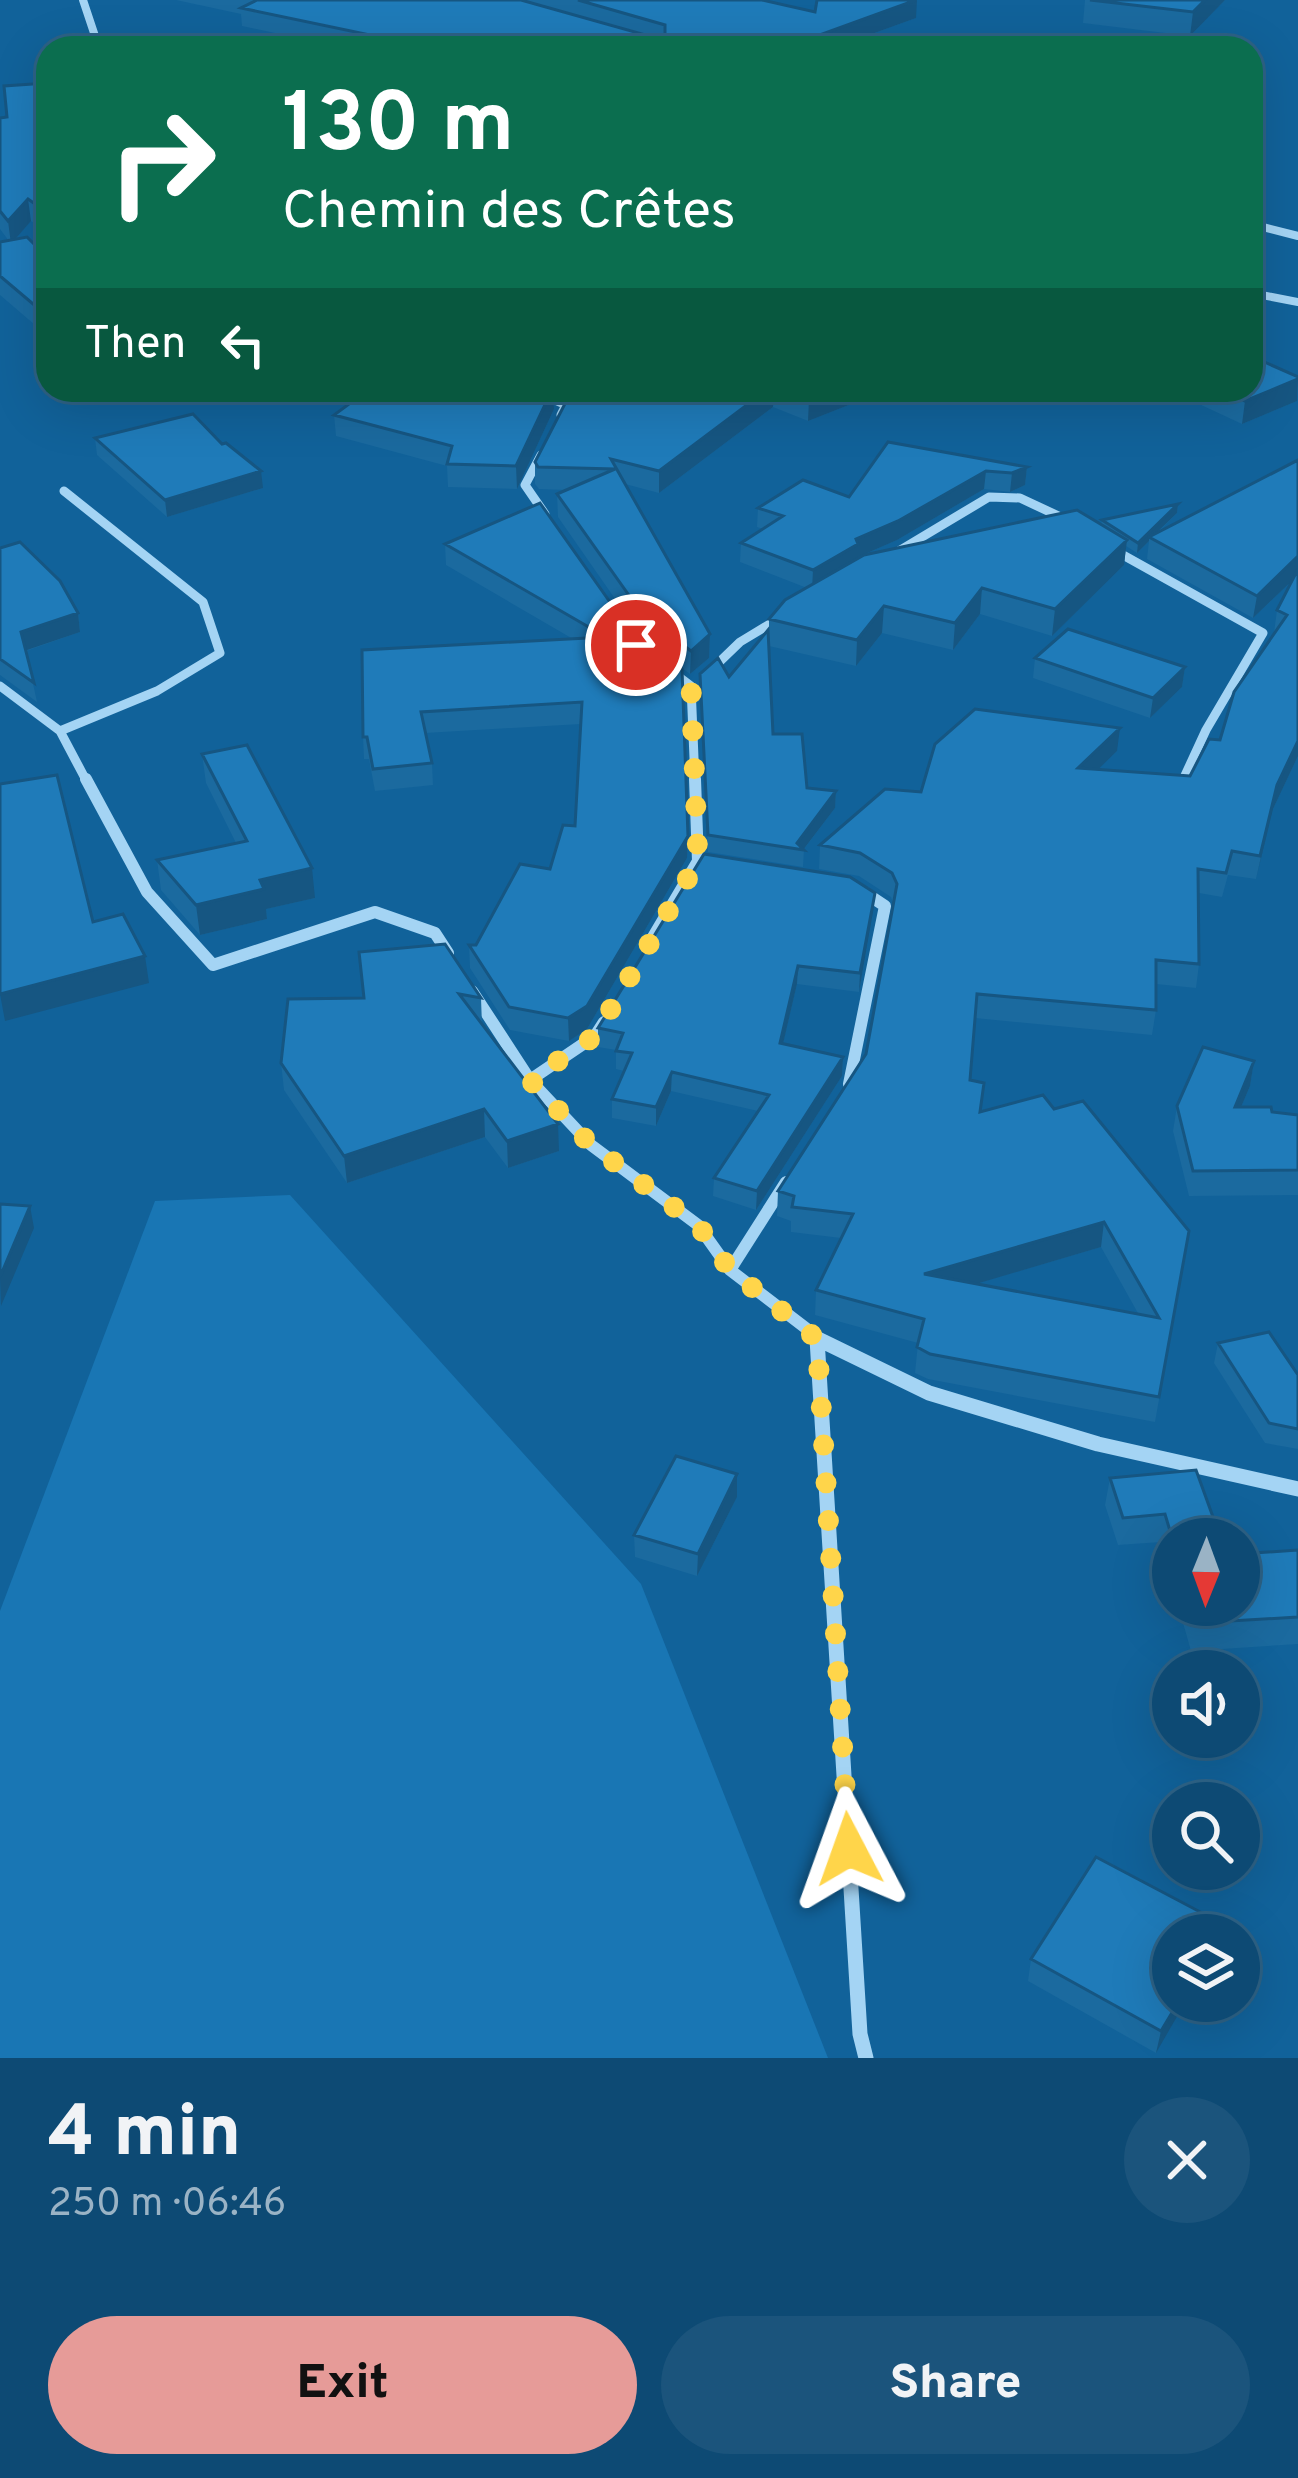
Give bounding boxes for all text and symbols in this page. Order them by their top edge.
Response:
text: 130 m [282,75,514,181]
icon: right [84,84,240,240]
text: Chemin des Crêtes [282,179,736,248]
icon: left [210,312,276,378]
text: Then [84,317,186,374]
pin [585,594,687,696]
icon: arrive [603,612,669,678]
north arrow [1152,1518,1260,1626]
map controls [1152,1518,1260,2022]
button: sound [1152,1650,1260,1758]
button: search [1152,1782,1260,1890]
position arrow [786,1786,912,1912]
button: layers [1152,1914,1260,2022]
text: 4 min [48,2090,241,2182]
button: close [1124,2097,1250,2223]
text: 250 m · 06:46 [48,2181,286,2230]
button: Exit [48,2316,637,2454]
button: Share [661,2316,1250,2454]

